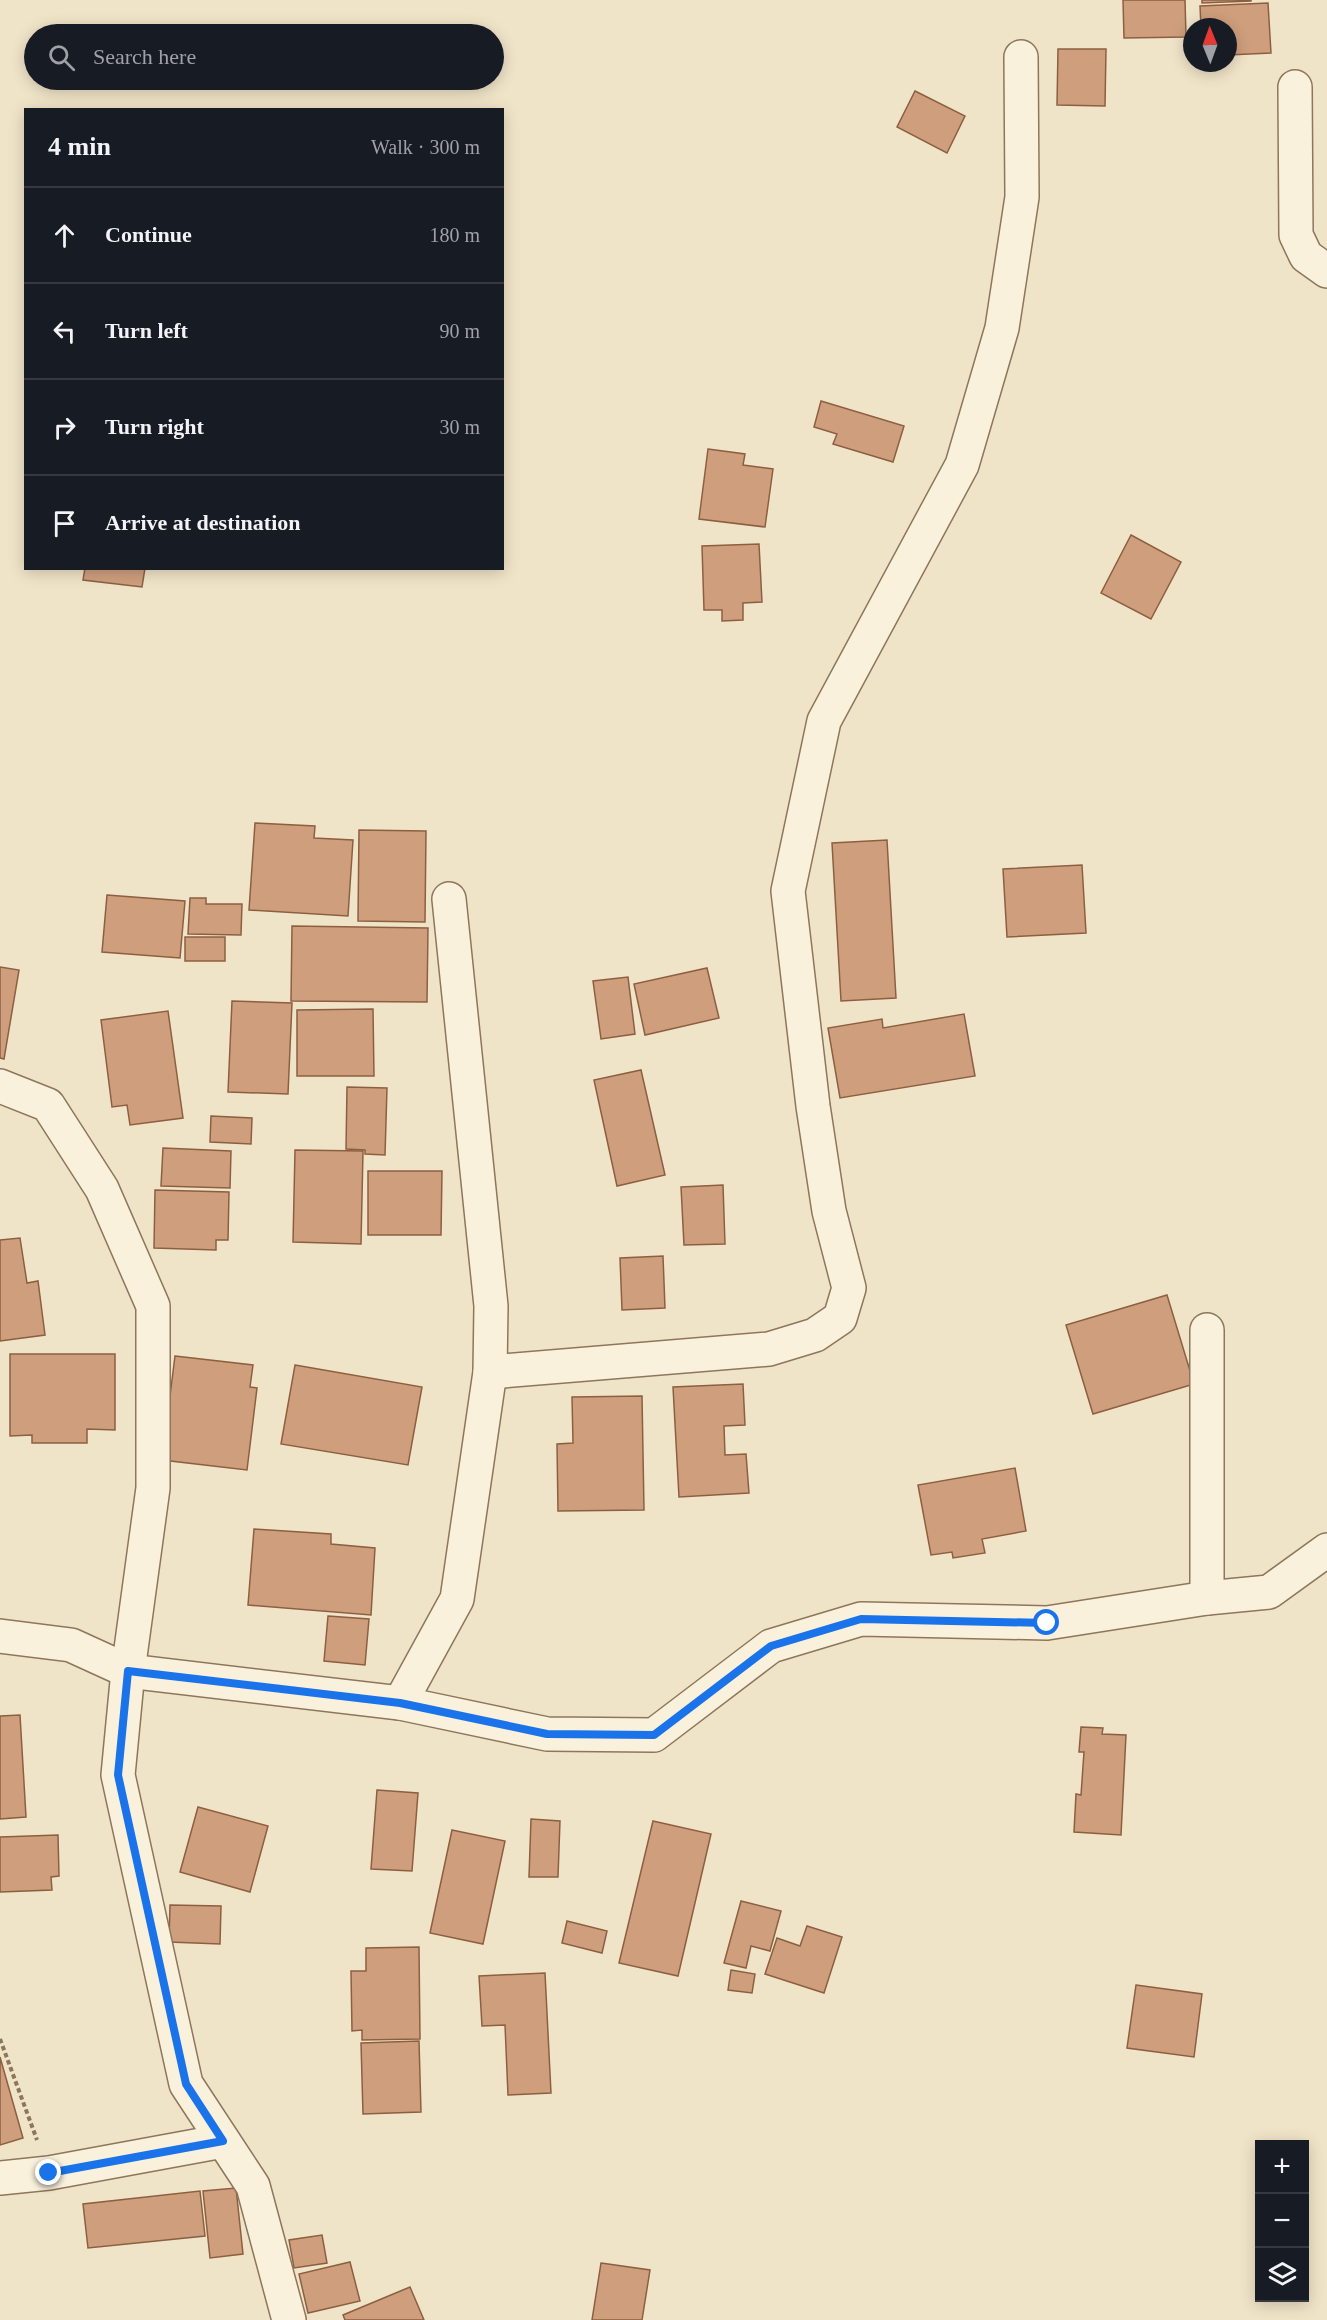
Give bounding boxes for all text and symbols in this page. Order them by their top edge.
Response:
north arrow [1183,18,1237,72]
search box [24,24,504,90]
icon: search [45,41,78,74]
text: Search here [93,44,196,69]
text: 4 min [48,132,111,161]
text: Walk · 300 m [371,136,480,158]
icon: ahead [48,219,81,252]
text: Continue [105,222,192,247]
text: 180 m [429,224,480,246]
icon: left [48,315,81,348]
text: Turn left [105,318,188,343]
text: 90 m [439,320,480,342]
icon: right [48,411,81,444]
text: Turn right [105,414,204,439]
text: 30 m [439,416,480,438]
icon: arrive [48,507,81,540]
text: Arrive at destination [105,510,301,535]
route start [1033,1609,1059,1635]
map controls [1255,2140,1309,2302]
button: + [1255,2140,1309,2194]
route end [35,2159,61,2185]
button: − [1255,2194,1309,2248]
button: layers [1255,2248,1309,2302]

